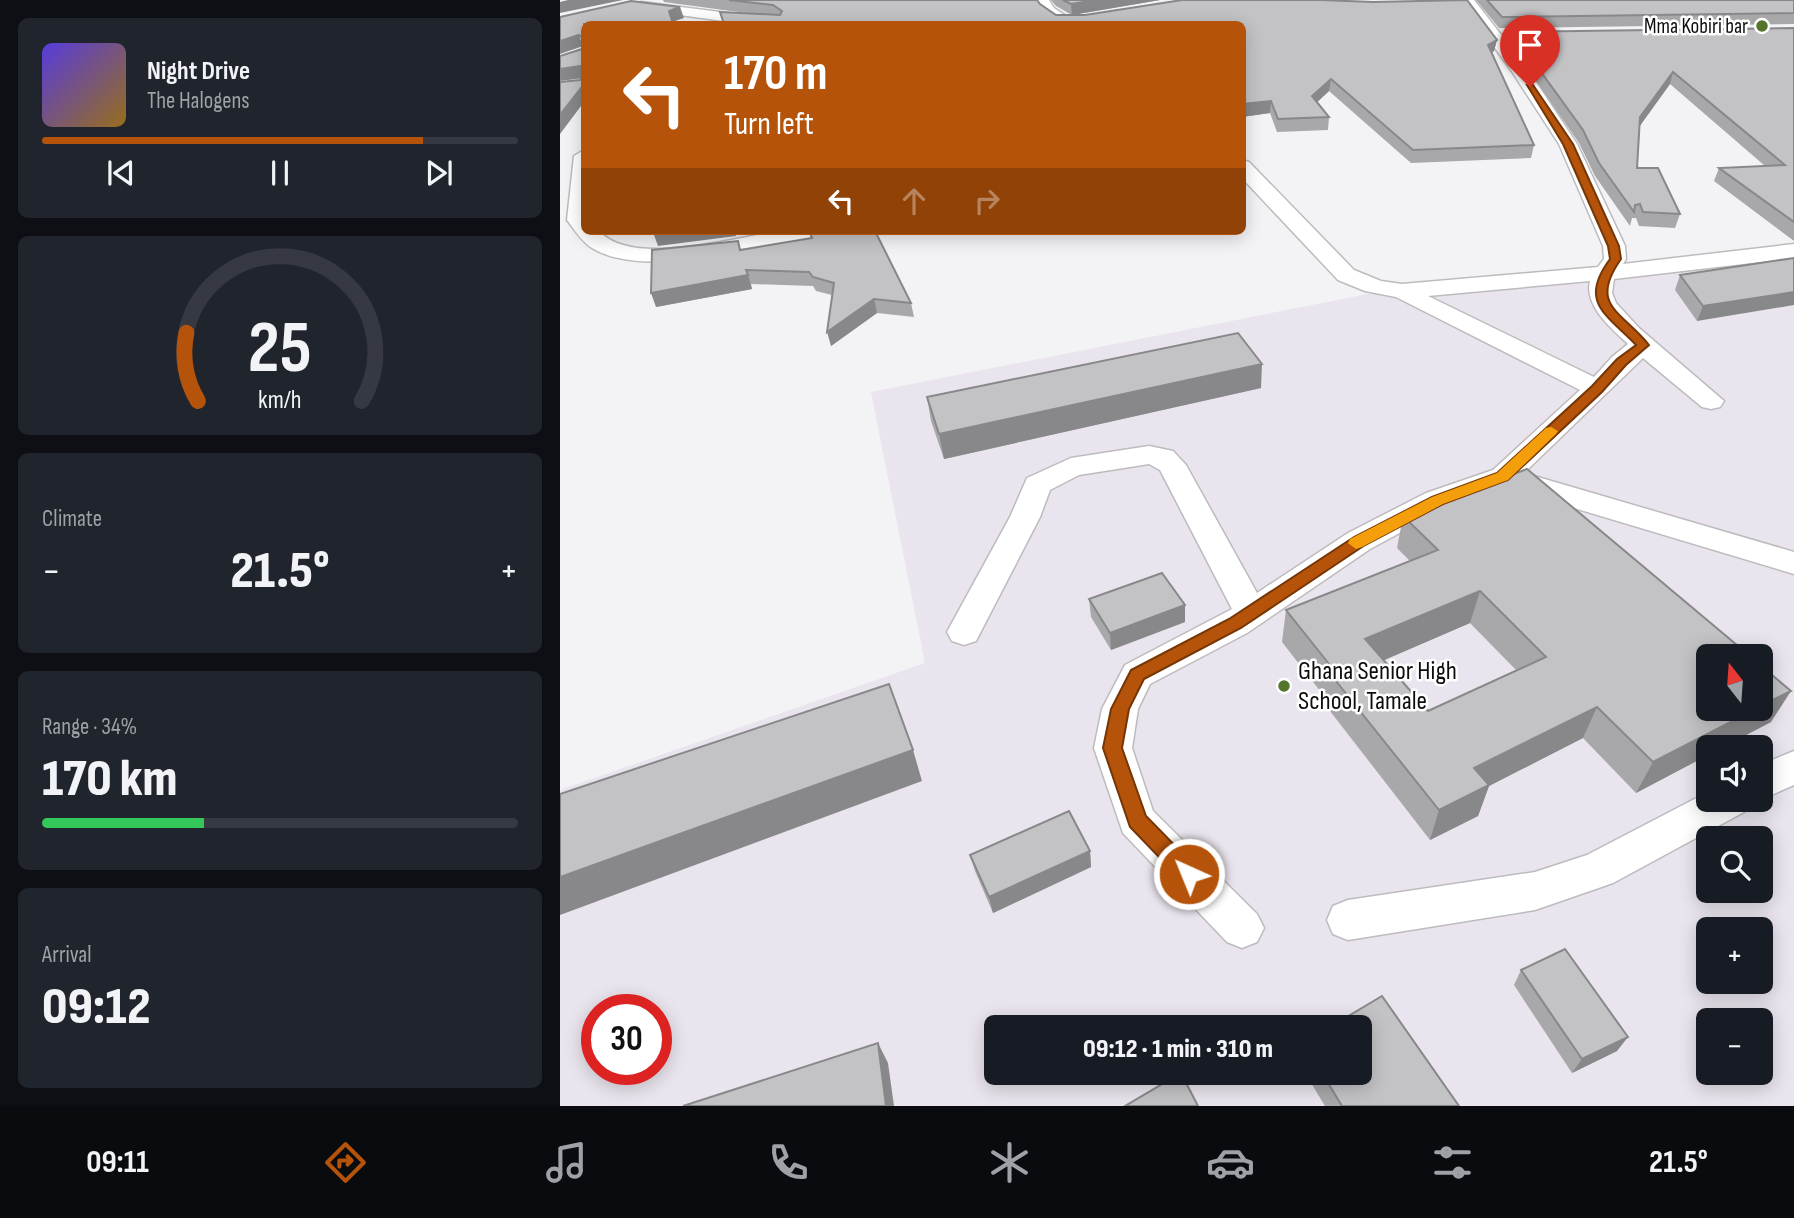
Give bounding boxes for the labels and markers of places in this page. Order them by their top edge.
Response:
place label: Mma Kobiri bar [1644,14,1748,39]
pin [1500,15,1560,87]
marker: Mma Kobiri bar [1754,18,1770,34]
place label: Ghana Senior High School, Tamale [1298,656,1457,717]
marker: Ghana Senior High School, Tamale [1276,678,1292,694]

